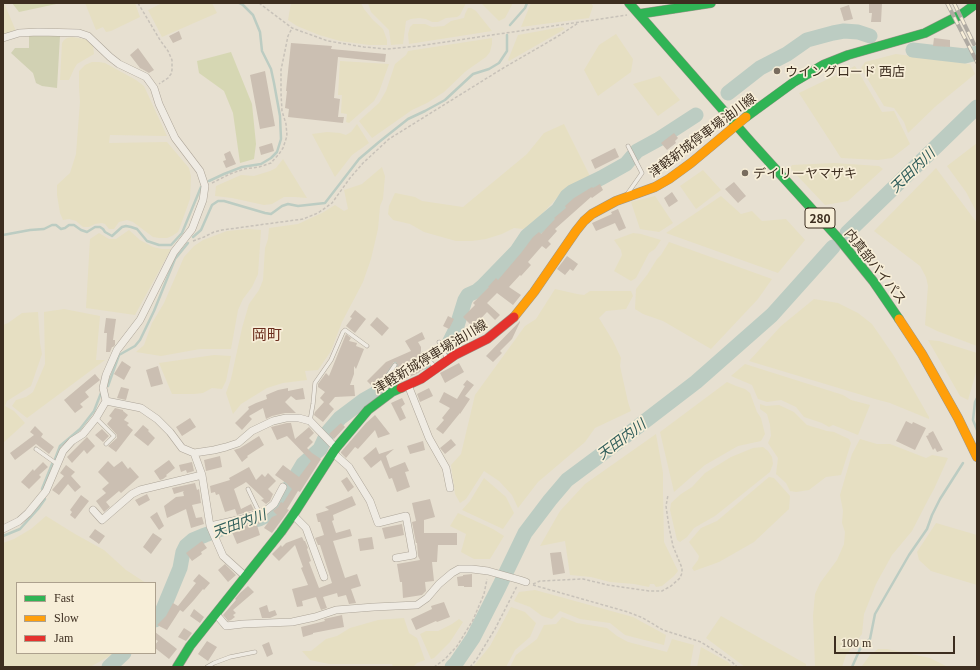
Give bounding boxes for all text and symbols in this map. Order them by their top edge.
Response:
place label: ウイングロード 西店 [785,63,905,79]
marker: ウイングロード 西店 [772,66,782,76]
street label: 津軽新城停車場油川線 [645,90,759,180]
water label: 天田内川 [886,145,938,195]
place label: デイリーヤマザキ [753,165,857,181]
marker: デイリーヤマザキ [740,168,750,178]
road number: 280 [805,208,835,228]
street label: 内真部バイパス [842,225,910,307]
street label: 津軽新城停車場油川線 [370,316,490,396]
district label: 岡町 [252,325,282,343]
water label: 天田内川 [594,415,648,463]
water label: 天田内川 [210,506,268,540]
legend [16,582,156,654]
text: Fast [54,591,74,605]
text: Slow [54,611,79,625]
scale bar [836,628,957,654]
text: Jam [54,631,73,645]
text: 100 m [841,636,871,650]

